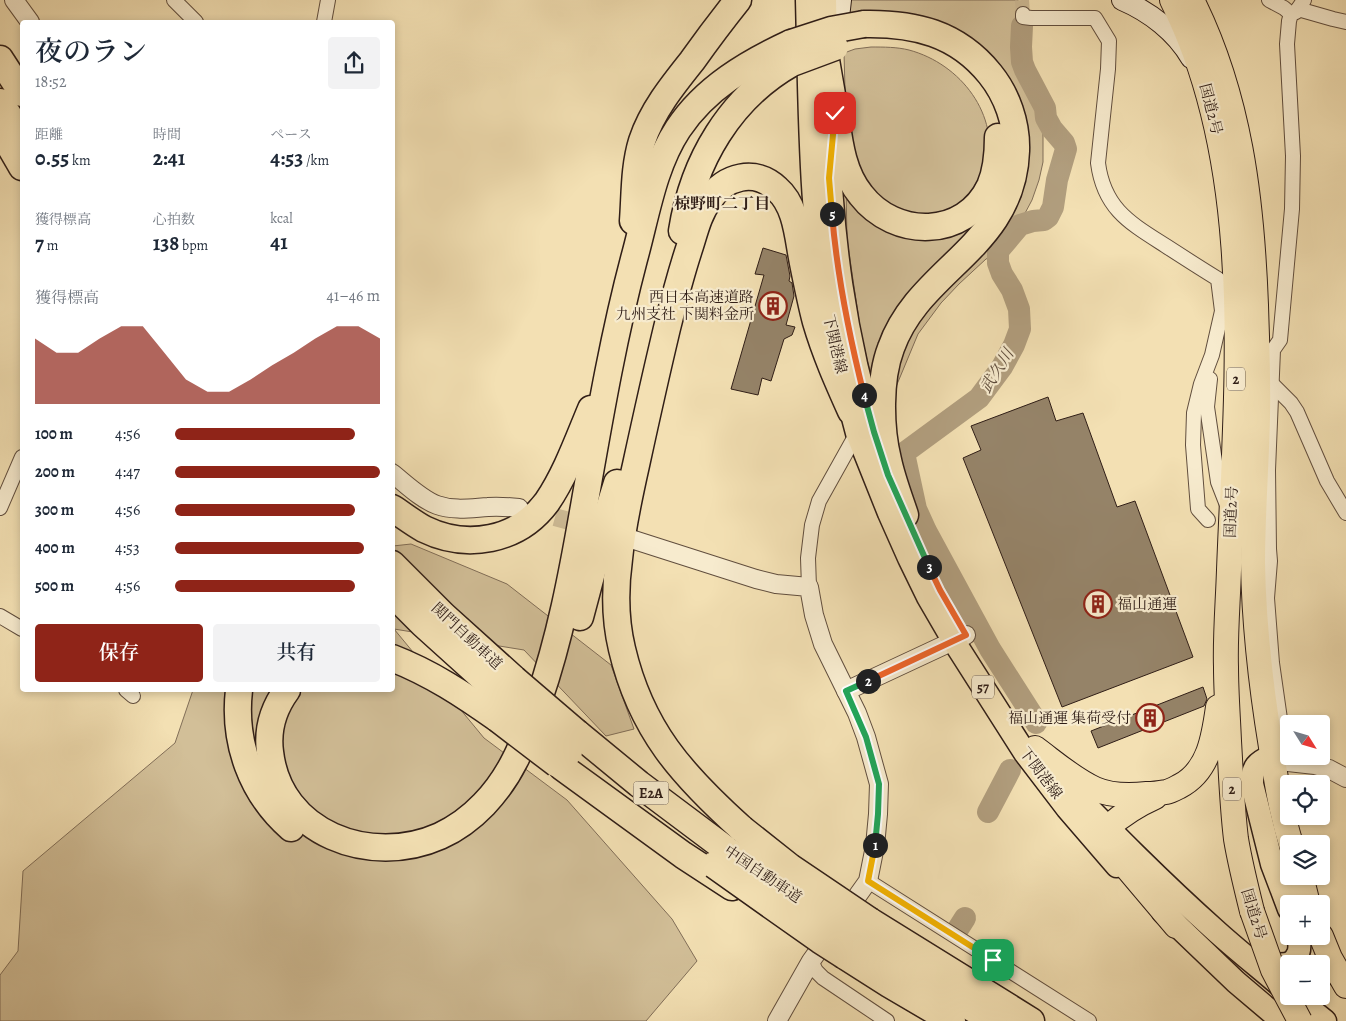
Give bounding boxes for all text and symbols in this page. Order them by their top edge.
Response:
text: 夜のラン [35,33,147,71]
button: share [328,37,380,89]
text: 18:52 [35,71,67,93]
street label: 国道2号 [1195,81,1227,137]
pin [814,92,856,134]
icon: check [821,99,849,127]
text: 距離 [35,125,63,144]
text: 時間 [153,125,181,144]
text: ペース [270,125,312,144]
text: 0.55 [35,144,69,172]
text: 2:41 [153,144,185,172]
text: 4:53 [270,144,303,172]
text: km [69,151,91,170]
text: /km [303,151,329,170]
district label: 椋野町二丁目 [674,193,770,215]
pin: 5 [820,202,844,226]
text: 5 [830,205,835,224]
text: kcal [270,209,293,228]
text: 獲得標高 [35,210,91,229]
text: 心拍数 [153,210,195,229]
text: 41 [270,228,288,256]
text: 7 [35,229,44,257]
text: 138 [153,229,179,257]
text: m [44,236,58,255]
text: bpm [179,236,208,255]
text: 41–46 m [326,285,380,307]
text: 獲得標高 [35,287,99,309]
place label: 西日本高速道路 九州支社 下関料金所 [616,287,754,324]
building icon: 西日本高速道路 九州支社 下関料金所 [758,291,788,321]
street label: 下関港線 [819,313,851,375]
water label: 武久川 [975,343,1020,397]
road number: 2 [1227,368,1245,390]
pin: 4 [852,382,876,408]
text: 4 [861,386,868,405]
text: 100 m [35,423,73,445]
text: 4:56 [115,423,140,445]
text: 200 m [35,461,75,483]
text: 4:47 [115,461,140,483]
street label: 国道2号 [1220,486,1242,538]
text: 300 m [35,499,74,521]
text: 4:56 [115,499,140,521]
text: 400 m [35,537,75,559]
text: 4:53 [115,537,140,559]
pin: 3 [916,554,942,580]
text: 3 [926,558,933,577]
text: 500 m [35,575,74,597]
text: 4:56 [115,575,140,597]
building icon: 福山通運 [1083,589,1113,619]
place label: 福山通運 [1117,594,1177,614]
street label: 関門自動車道 [427,598,507,674]
button: 保存 [35,624,203,682]
button: 共有 [213,624,380,682]
pin: 2 [856,668,880,694]
text: 2 [865,672,872,691]
road number: 57 [972,676,994,699]
building icon: 福山通運 集荷受付 [1135,703,1165,733]
place label: 福山通運 集荷受付 [1008,708,1131,728]
north arrow [1280,715,1330,765]
map controls [1280,715,1330,1005]
street label: 下関港線 [1015,743,1067,803]
button: locate [1280,775,1330,825]
road number: 2 [1223,778,1241,801]
road number: E2A [634,781,668,804]
pin: 1 [862,832,888,858]
button: layers [1280,835,1330,885]
text: 1 [873,836,878,855]
street label: 中国自動車道 [720,841,806,907]
street label: 国道2号 [1237,886,1271,942]
button: + [1280,895,1330,945]
pin [972,939,1014,981]
icon: arrive [979,946,1007,974]
button: − [1280,955,1330,1005]

